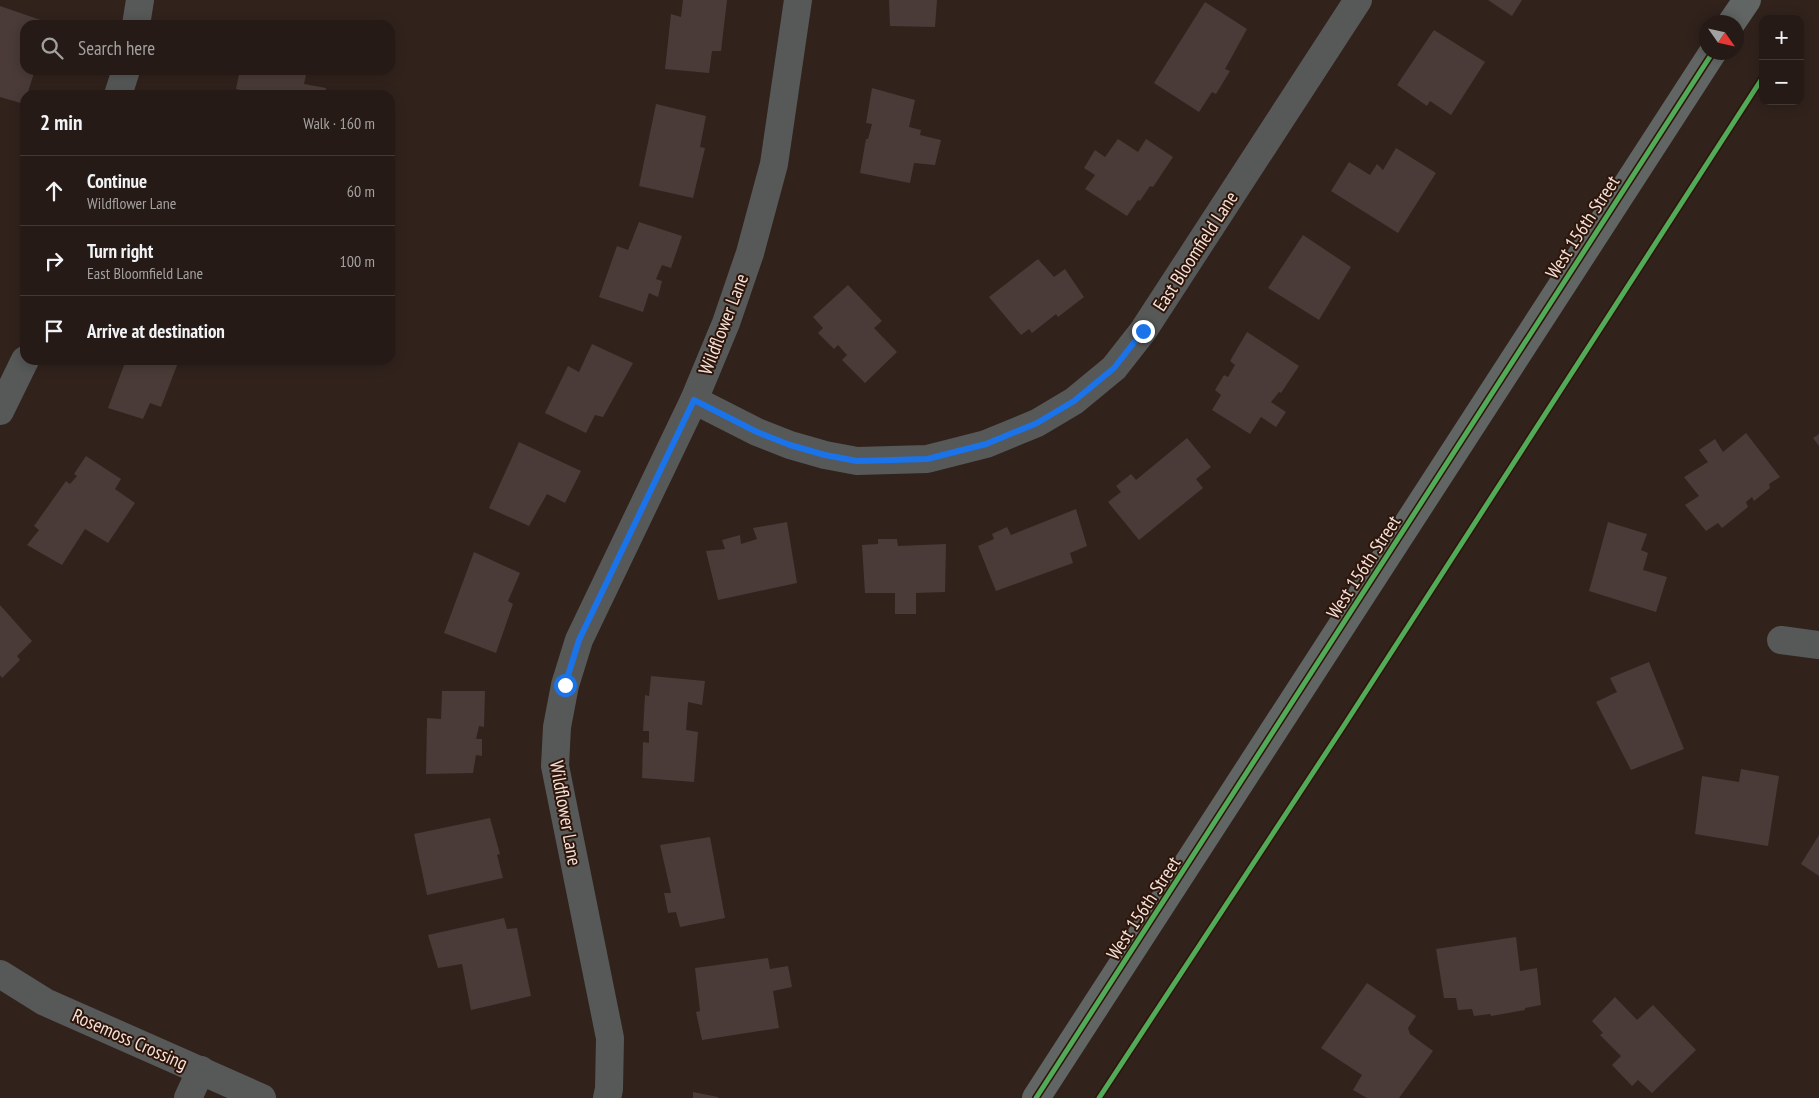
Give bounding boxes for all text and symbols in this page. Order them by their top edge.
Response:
north arrow [1699,15,1744,60]
map controls [1759,15,1804,105]
button: + [1759,15,1804,60]
search box [20,20,395,75]
icon: search [38,34,66,62]
text: Search here [78,36,155,60]
button: − [1759,60,1804,105]
text: 2 min [40,109,82,136]
text: Walk · 160 m [303,113,375,133]
text: Continue [87,169,147,193]
street label: West 156th Street [1540,170,1625,283]
icon: ahead [40,177,68,205]
text: 60 m [347,181,375,201]
street label: East Bloomfield Lane [1147,187,1243,315]
text: Wildflower Lane [87,193,176,213]
text: Turn right [87,239,153,263]
icon: right [40,247,68,275]
text: 100 m [340,251,375,271]
text: East Bloomfield Lane [87,263,203,283]
street label: Wildflower Lane [693,270,753,378]
icon: arrive [40,317,68,345]
text: Arrive at destination [87,319,225,343]
route end [1132,320,1155,343]
street label: West 156th Street [1321,510,1406,623]
route start [554,674,577,697]
street label: Wildflower Lane [545,759,587,867]
street label: West 156th Street [1101,851,1186,964]
street label: Rosemoss Crossing [69,1003,191,1075]

